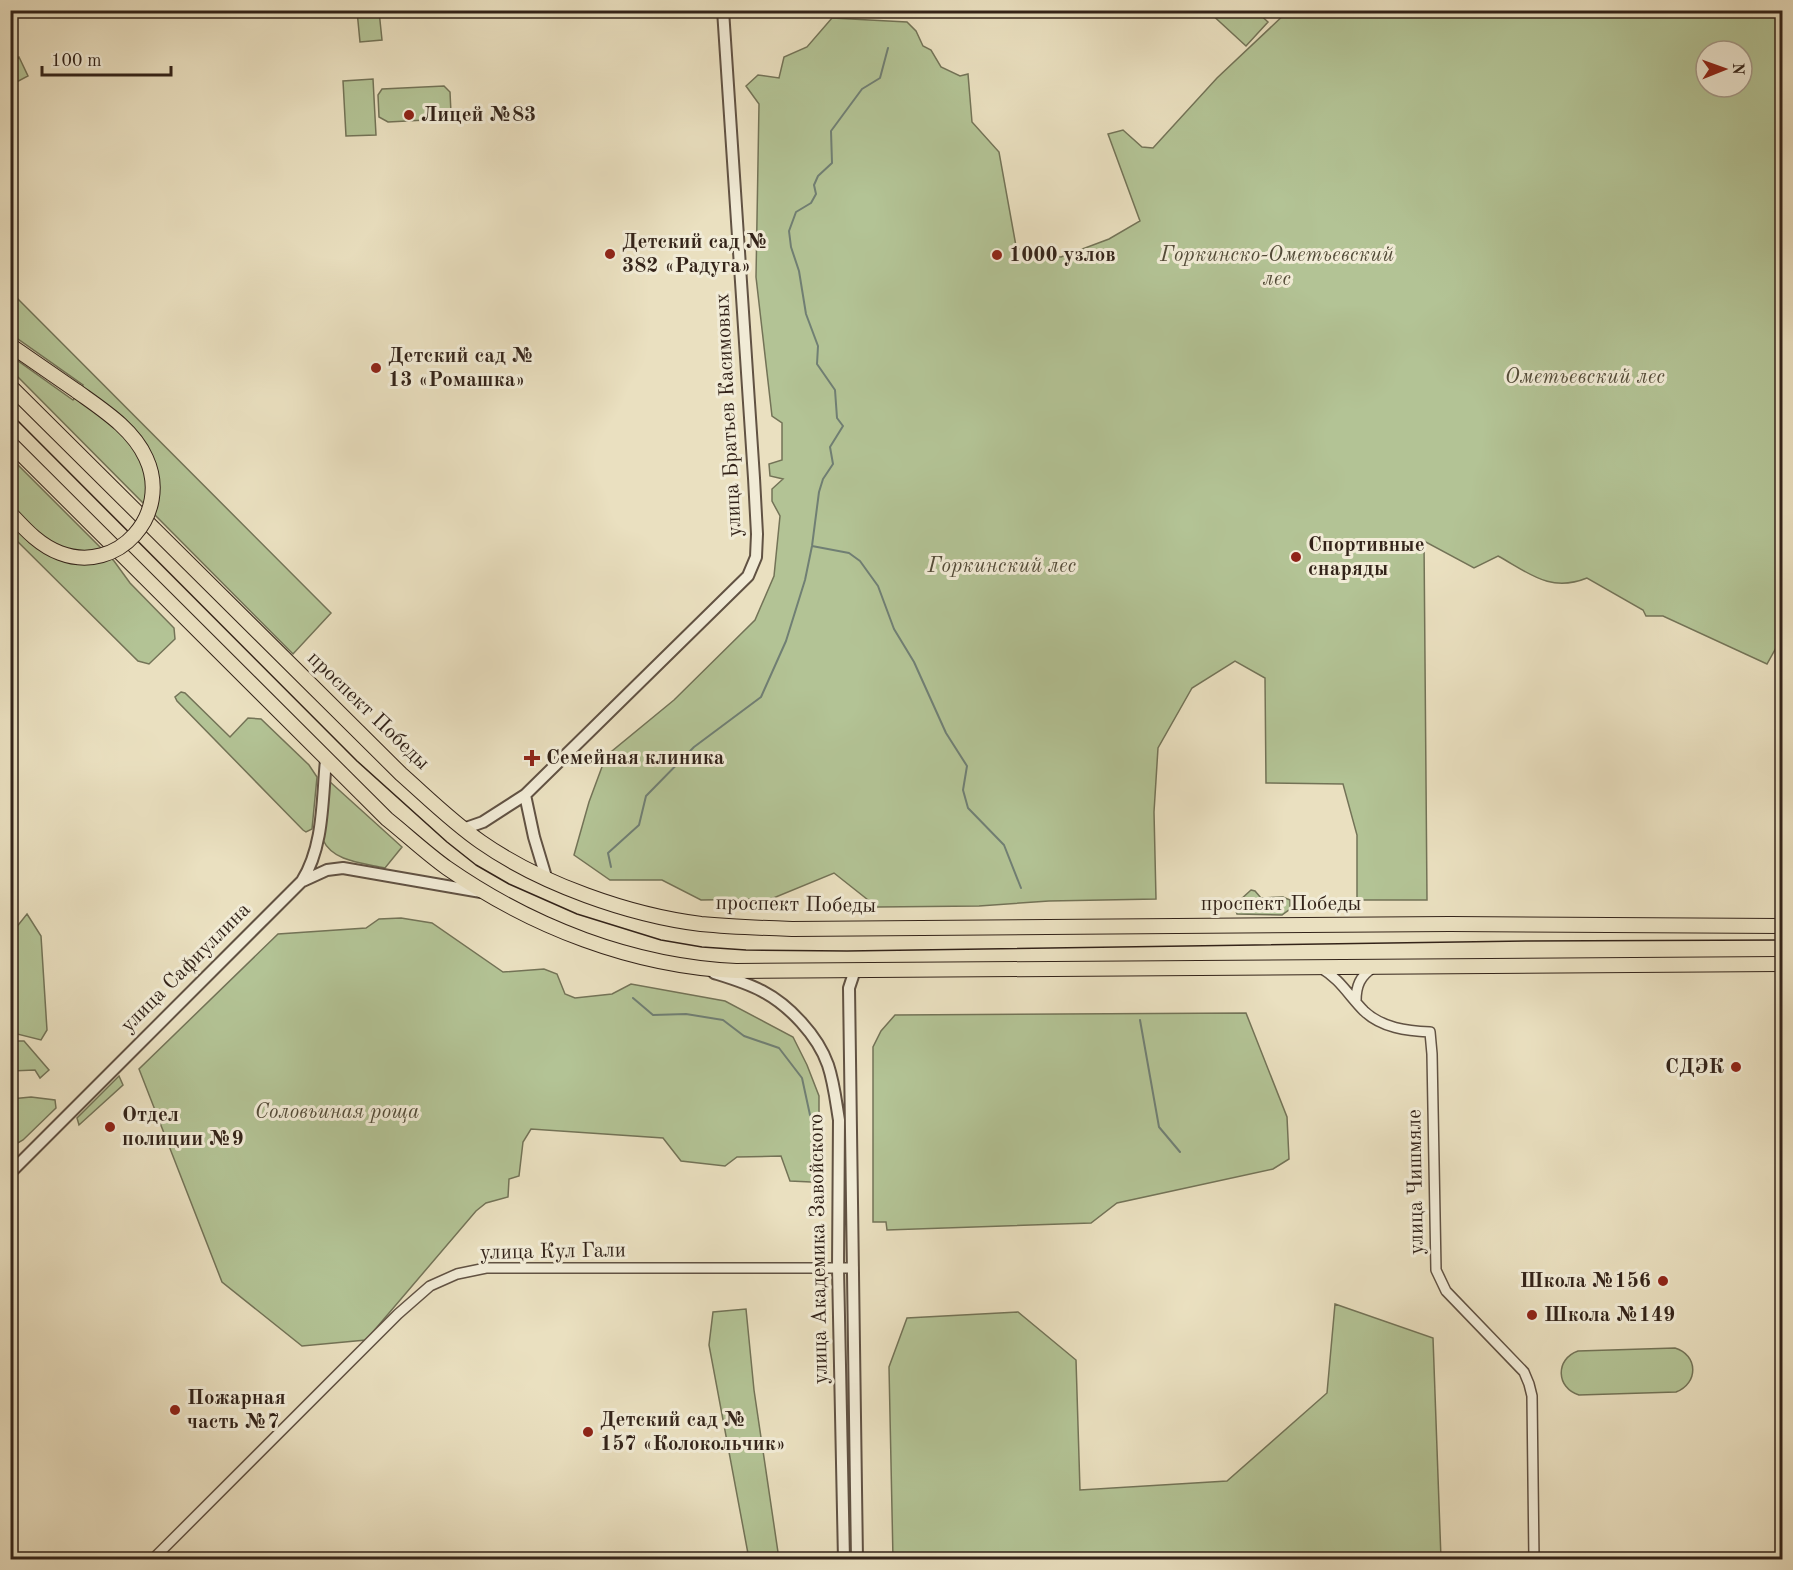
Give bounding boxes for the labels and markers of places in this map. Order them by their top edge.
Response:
place label: Лицей №83 [421,105,536,126]
marker: Лицей №83 [402,108,416,122]
place label: Детский сад № 382 «Радуга» [622,232,768,277]
place label: 1000 узлов [1009,245,1116,266]
marker: Детский сад № 382 «Радуга» [603,247,617,261]
marker: 1000 узлов [990,248,1004,262]
place label: Детский сад № 13 «Ромашка» [388,346,534,391]
marker: Детский сад № 13 «Ромашка» [369,361,383,375]
place label: Спортивные снаряды [1308,535,1425,580]
marker: Спортивные снаряды [1289,550,1303,564]
place label: Семейная клиника [546,748,725,769]
marker: Семейная клиника [523,749,541,767]
place label: СДЭК [1665,1057,1725,1078]
marker: СДЭК [1729,1060,1743,1074]
place label: Отдел полиции №9 [122,1105,244,1150]
marker: Отдел полиции №9 [103,1120,117,1134]
place label: Школа №156 [1520,1271,1651,1292]
marker: Школа №156 [1656,1274,1670,1288]
place label: Школа №149 [1544,1305,1675,1326]
marker: Школа №149 [1525,1308,1539,1322]
place label: Пожарная часть №7 [187,1388,286,1433]
marker: Пожарная часть №7 [168,1403,182,1417]
place label: Детский сад № 157 «Колокольчик» [600,1410,786,1455]
marker: Детский сад № 157 «Колокольчик» [581,1425,595,1439]

